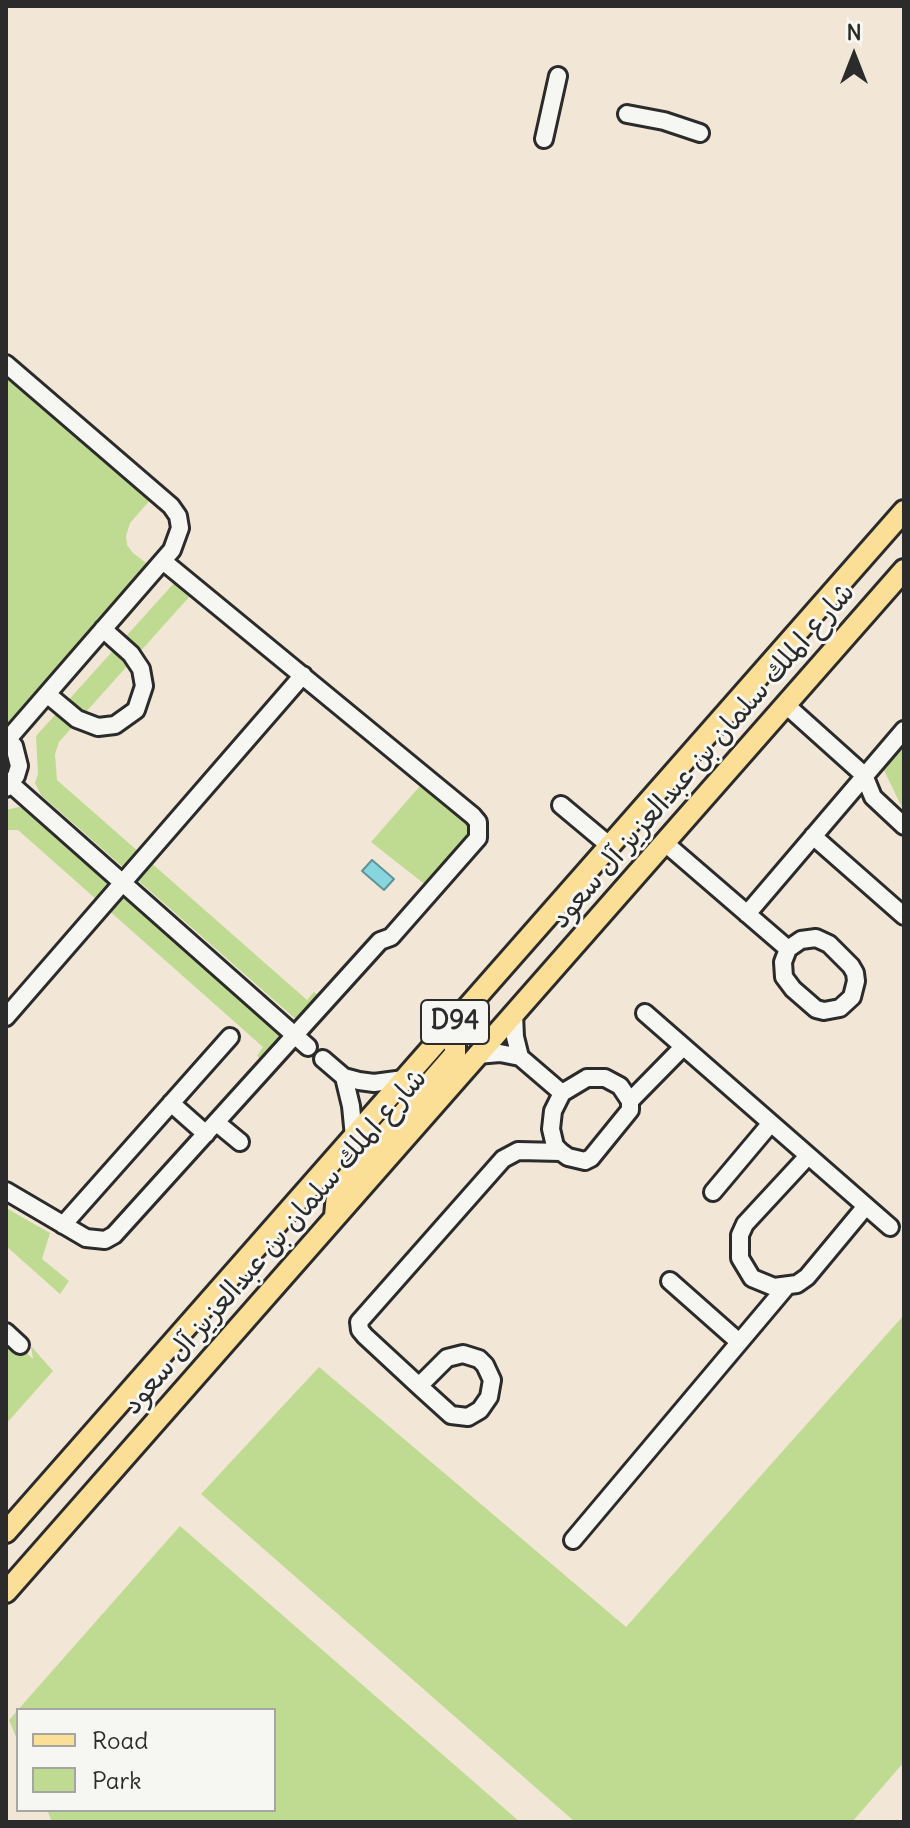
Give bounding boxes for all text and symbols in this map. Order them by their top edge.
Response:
north arrow [814,16,894,96]
text: N [846,18,862,46]
street label: شارع الملك سلمان بن عبدالعزيز آل سعود [544,576,862,936]
road number: D94 [421,1000,489,1044]
street label: شارع الملك سلمان بن عبدالعزيز آل سعود [116,1062,434,1422]
legend [16,1708,276,1812]
text: Road [92,1725,148,1755]
text: Park [92,1765,142,1795]

